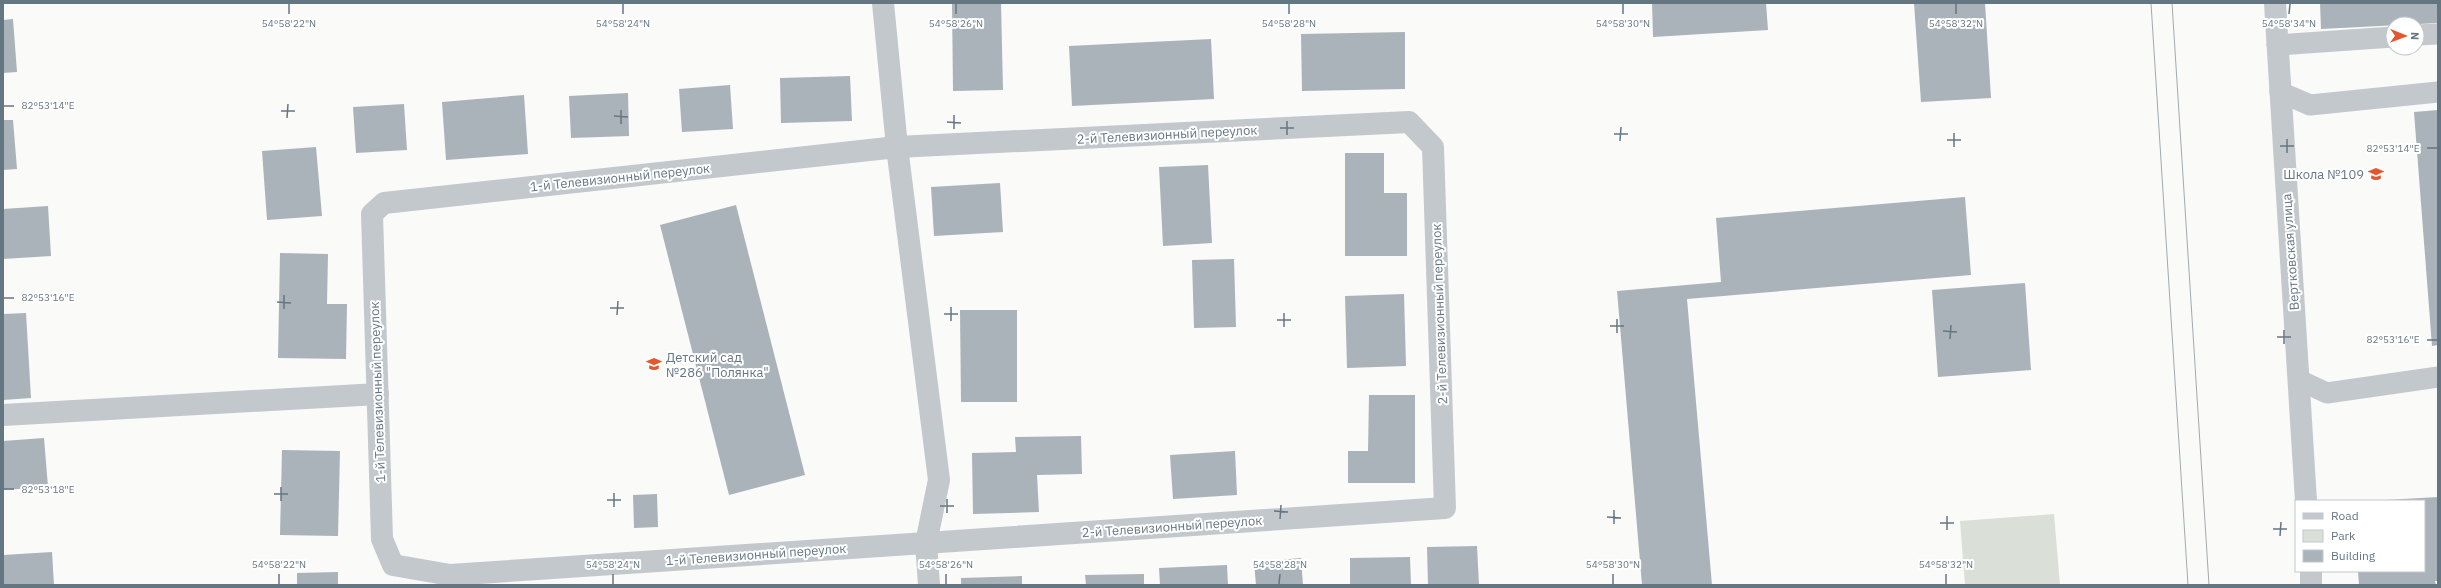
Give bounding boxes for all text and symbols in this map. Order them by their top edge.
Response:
north arrow [2385,16,2425,56]
text: 54°58'22"N [262,17,316,30]
text: 54°58'24"N [596,17,650,30]
text: 54°58'26"N [929,17,983,30]
text: 54°58'28"N [1262,17,1316,30]
text: 54°58'30"N [1596,17,1650,30]
text: 54°58'32"N [1929,17,1983,30]
text: 54°58'34"N [2262,17,2316,30]
text: N [2408,32,2422,40]
text: 82°53'14"E [21,99,75,112]
street label: 2-й Телевизионный переулок [1076,121,1258,148]
text: 82°53'14"E [2366,142,2420,155]
street label: 1-й Телевизионный переулок [529,160,711,195]
school or university icon: Школа №109 [2367,165,2385,183]
place label: Школа №109 [2283,166,2364,183]
street label: Вертковская улица [2278,193,2303,311]
street label: 2-й Телевизионный переулок [1428,223,1451,405]
text: 82°53'16"E [21,291,75,304]
street label: 1-й Телевизионный переулок [366,301,389,483]
text: 82°53'16"E [2366,333,2420,346]
place label: Детский сад №286 "Полянка" [666,349,769,381]
school or university icon: Детский сад №286 "Полянка" [645,355,663,373]
text: 82°53'18"E [21,483,75,496]
legend [2295,500,2425,572]
text: Road [2331,508,2359,523]
street label: 2-й Телевизионный переулок [1081,512,1263,541]
text: Park [2331,528,2356,543]
street label: 1-й Телевизионный переулок [665,540,847,569]
text: Building [2331,548,2376,563]
text: 54°58'22"N [252,558,306,571]
text: 54°58'24"N [586,558,640,571]
text: 54°58'26"N [919,558,973,571]
text: 54°58'28"N [1253,558,1307,571]
text: 54°58'30"N [1586,558,1640,571]
text: 54°58'32"N [1919,558,1973,571]

